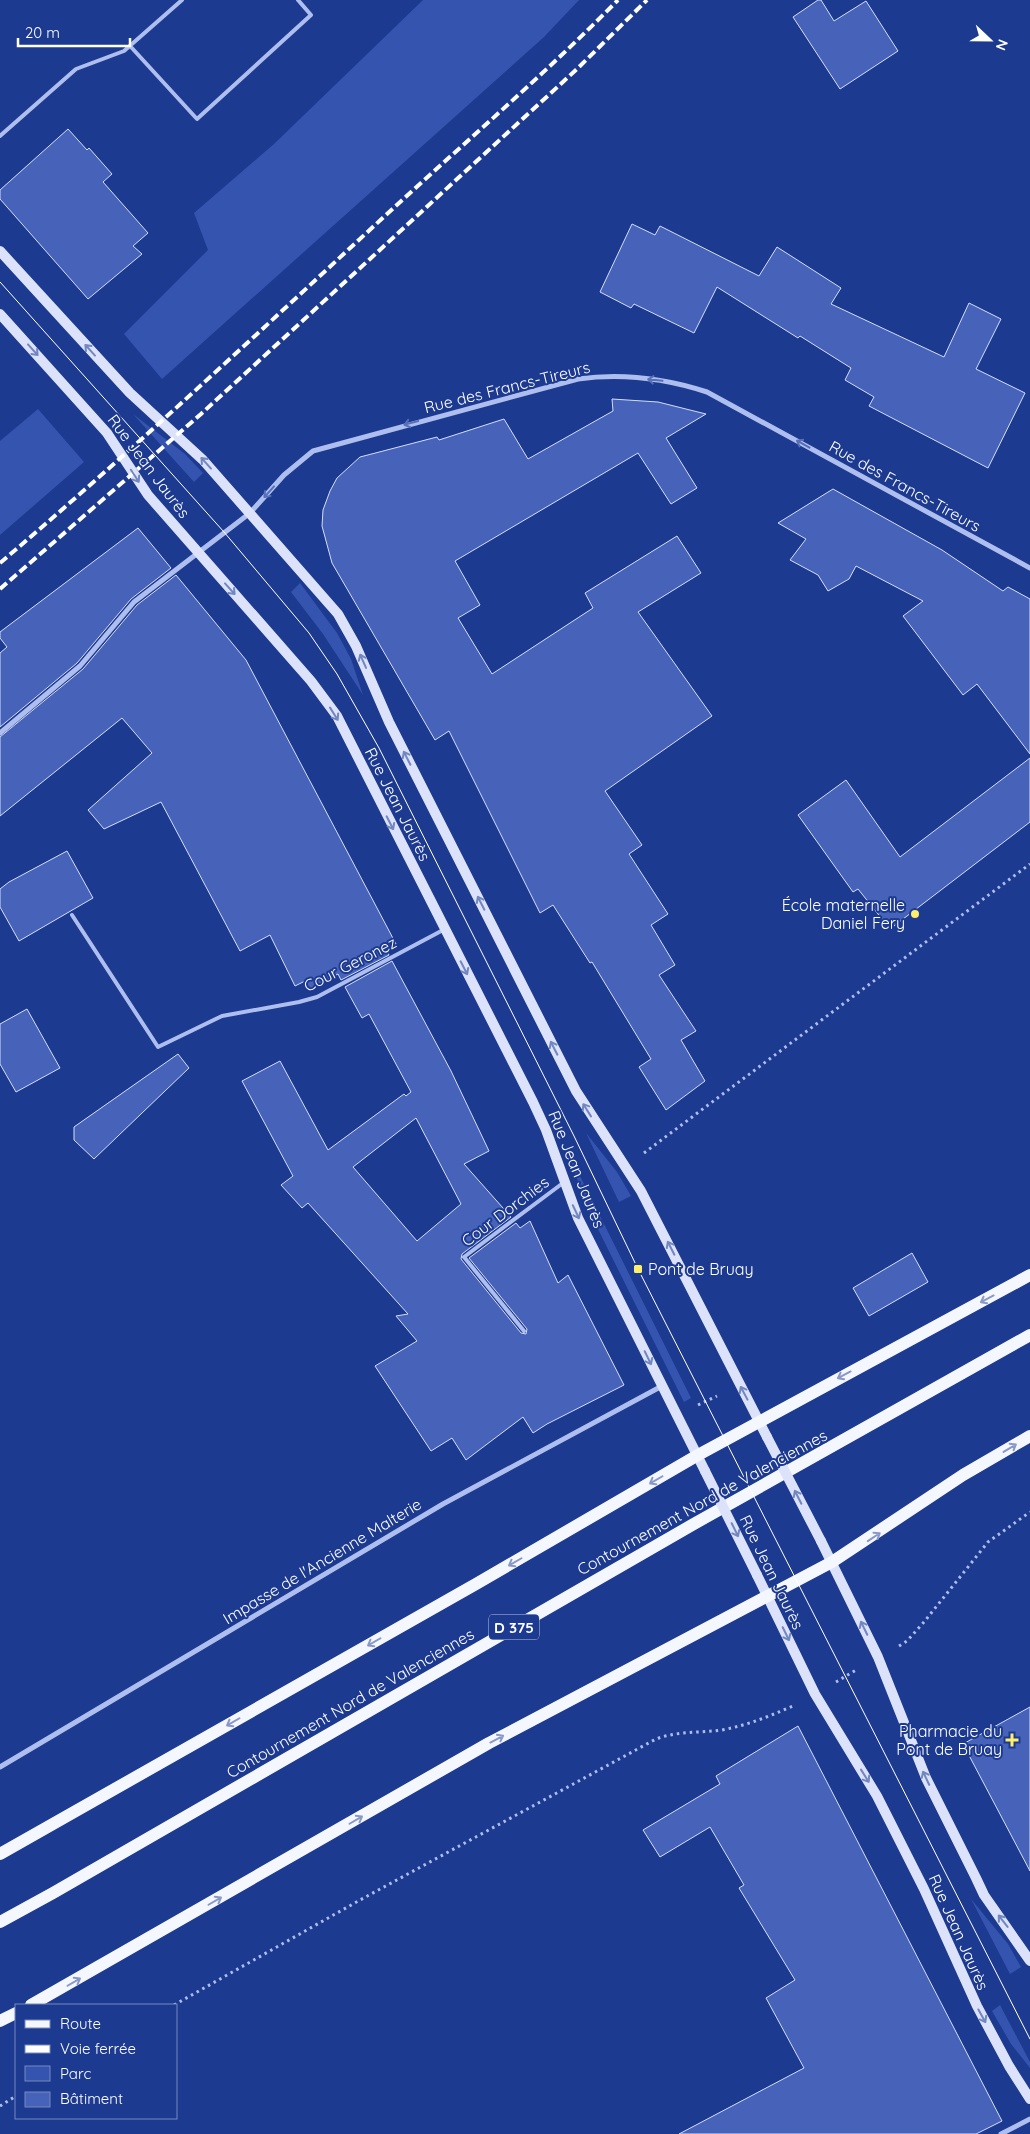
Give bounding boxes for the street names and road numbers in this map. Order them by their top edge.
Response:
street label: Rue des Francs-Tireurs [422,357,592,417]
street label: Rue Jean Jaurès [103,410,195,522]
street label: Rue des Francs-Tireurs [826,436,984,536]
street label: Rue Jean Jaurès [361,744,435,864]
street label: Cour Geronez [300,932,400,996]
street label: Rue Jean Jaurès [544,1107,610,1231]
street label: Cour Dorchies [457,1172,553,1250]
street label: Contournement Nord de Valenciennes [574,1425,830,1579]
street label: Impasse de l'Ancienne Malterie [219,1494,425,1628]
street label: Rue Jean Jaurès [736,1512,808,1632]
road number: D 375 [489,1614,539,1640]
street label: Contournement Nord de Valenciennes [223,1624,477,1782]
street label: Rue Jean Jaurès [924,1871,994,1993]

